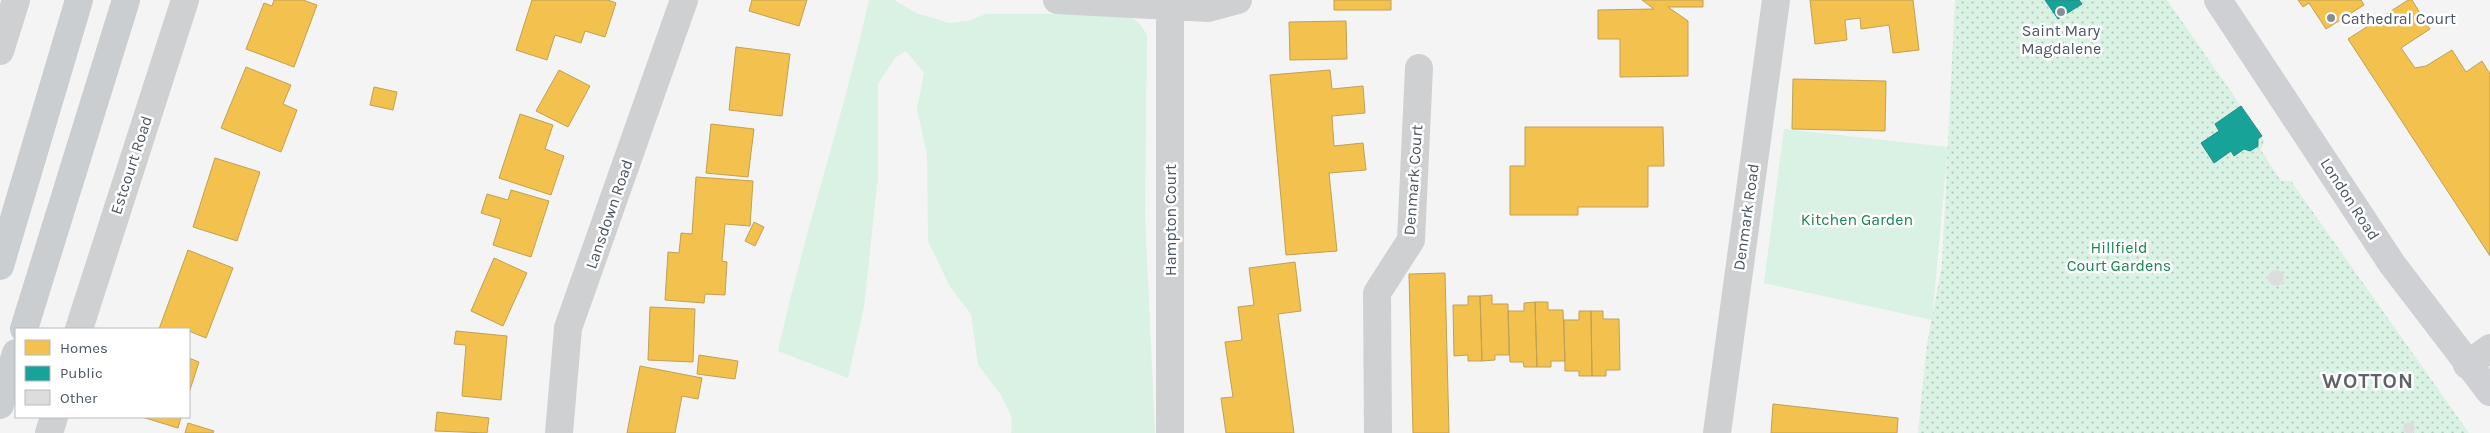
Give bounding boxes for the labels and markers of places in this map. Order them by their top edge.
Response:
marker: Saint Mary Magdalene [2055,6,2067,18]
place label: Cathedral Court [2341,9,2456,28]
marker: Cathedral Court [2325,12,2337,24]
place label: Saint Mary Magdalene [2021,21,2101,58]

